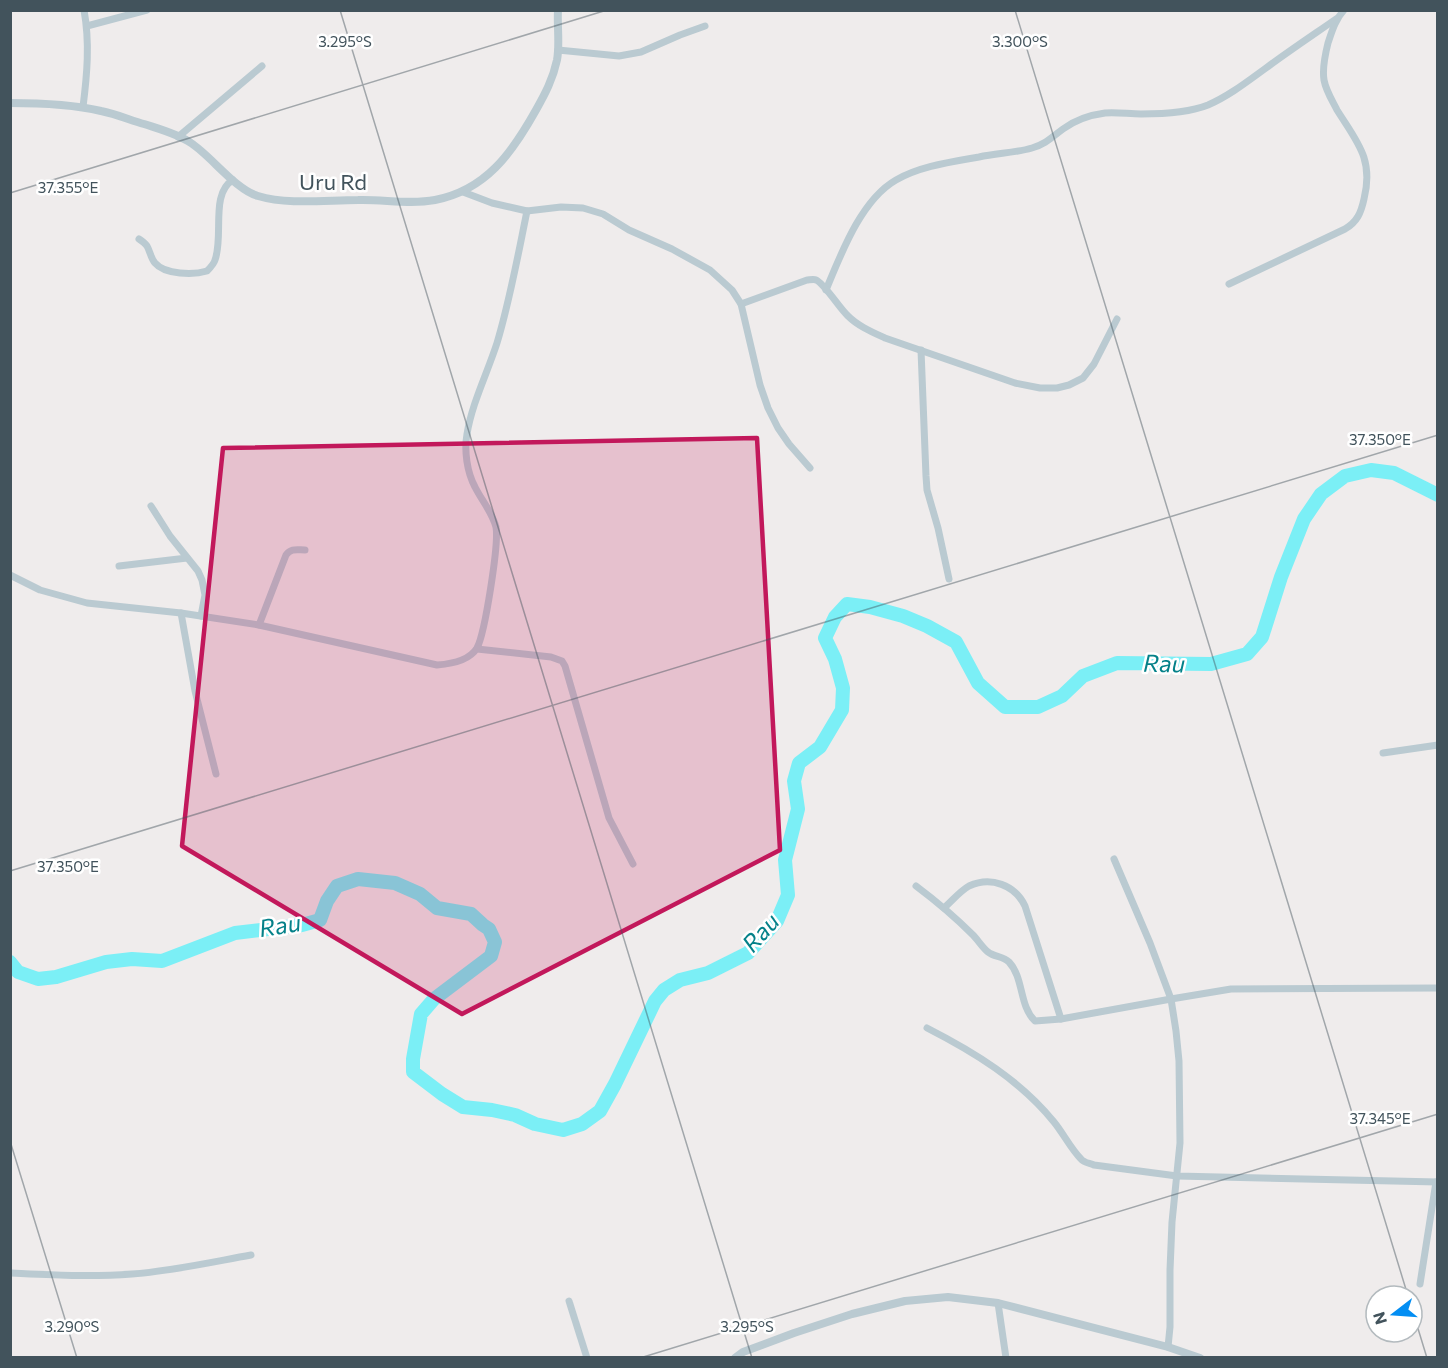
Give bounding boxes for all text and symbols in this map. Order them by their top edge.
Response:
text: 3.295°S [318,32,372,50]
text: 3.300°S [992,32,1048,50]
street label: Uru Rd [299,168,367,195]
text: 37.355°E [38,178,98,196]
text: 37.350°E [1349,430,1411,448]
water label: Rau [1143,648,1185,677]
text: 37.350°E [37,857,99,875]
water label: Rau [257,907,303,942]
water label: Rau [735,907,785,957]
text: 37.345°E [1349,1109,1411,1127]
north arrow [1364,1284,1424,1344]
text: N [1368,1310,1390,1327]
text: 3.290°S [45,1317,100,1335]
text: 3.295°S [720,1317,774,1335]

